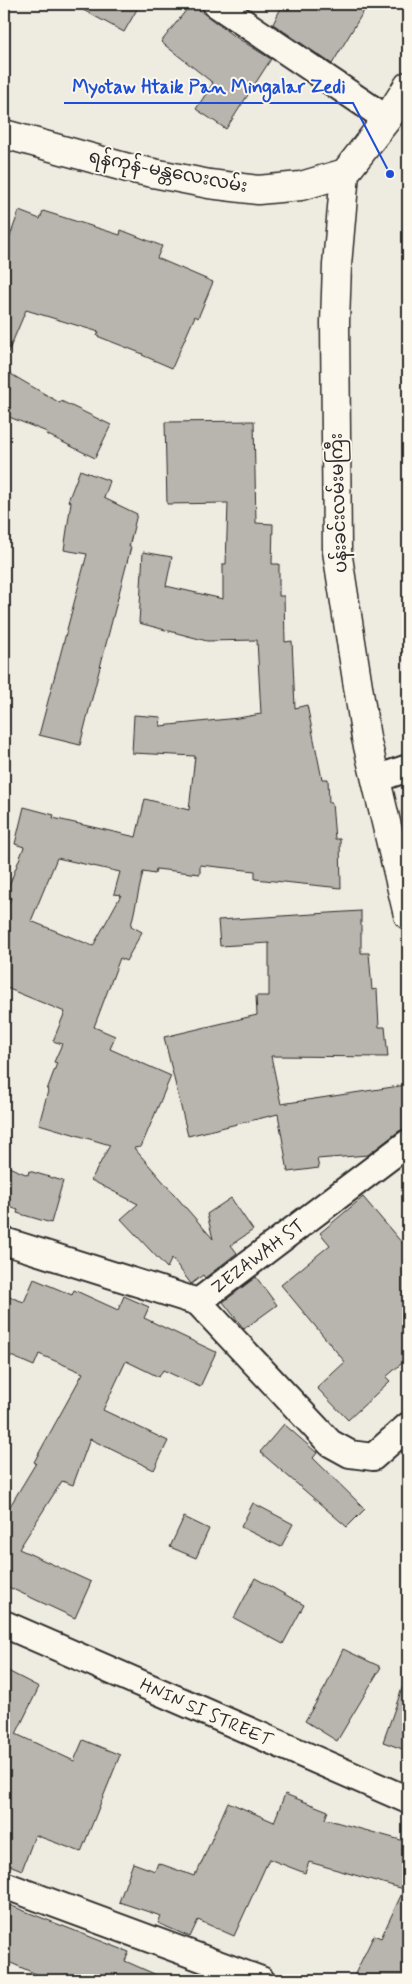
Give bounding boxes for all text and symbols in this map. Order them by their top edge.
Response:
callout: Myotaw Htaik Pan Mingalar Zedi [64,69,353,103]
text: Myotaw Htaik Pan Mingalar Zedi [72,75,346,103]
street label: ရန်ကုန်-မန္တလေးလမ်း [86,143,250,201]
street label: ပန်းခင်းလမ်းမကြီး [322,432,355,574]
street label: ZEZAWAH ST [206,1214,310,1300]
street label: HNIN SI STREET [136,1673,277,1753]

